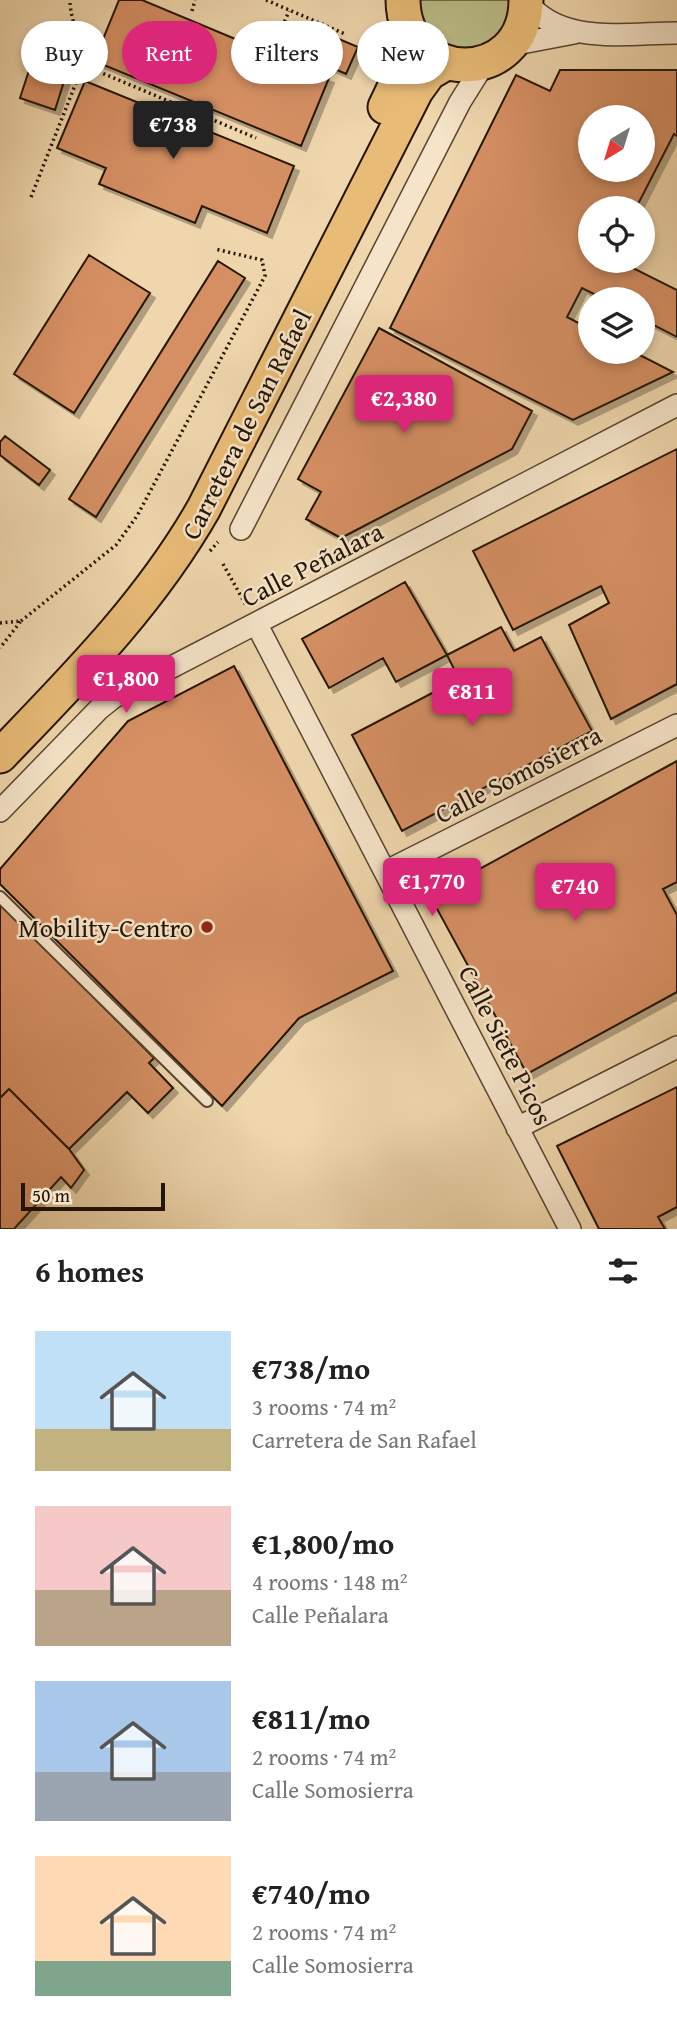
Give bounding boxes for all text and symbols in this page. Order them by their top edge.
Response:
chip: Buy [21,21,108,84]
chip: Rent [122,21,217,84]
chip: Filters [231,21,343,84]
chip: New [357,21,449,84]
pin: €738 [132,102,214,161]
north arrow [578,105,654,182]
map controls [578,105,655,364]
text: €738 [149,107,197,140]
button: locate [578,196,655,273]
button: layers [578,287,655,364]
street label: Carretera de San Rafael [171,302,321,546]
pin: €2,380 [347,376,461,435]
text: €2,380 [371,381,437,414]
street label: Calle Peñalara [234,511,390,616]
pin: €1,800 [69,656,183,715]
text: €1,800 [93,661,159,694]
pin: €811 [431,668,513,728]
text: €811 [448,674,496,707]
street label: Calle Somosierra [428,715,609,833]
pin: €1,770 [375,858,489,918]
text: €1,770 [399,864,465,897]
pin: €740 [534,864,616,923]
text: €740 [551,869,599,902]
place label: Mobility-Centro [18,908,193,947]
marker: Mobility-Centro [199,919,215,935]
street label: Calle Siete Picos [449,958,563,1132]
scale bar [21,1180,164,1212]
text: 50 m [32,1181,70,1209]
text: 6 homes [35,1249,144,1293]
icon: filters [604,1252,642,1290]
text: €738/mo [252,1346,370,1390]
icon: home [91,1359,175,1443]
text: 3 rooms · 74 m² [252,1390,396,1423]
text: Carretera de San Rafael [252,1423,477,1456]
text: €1,800/mo [252,1521,394,1565]
icon: home [91,1534,175,1618]
text: 4 rooms · 148 m² [252,1565,407,1598]
text: Calle Peñalara [252,1598,389,1631]
text: €811/mo [252,1696,370,1740]
icon: home [91,1709,175,1793]
text: 2 rooms · 74 m² [252,1740,396,1773]
text: Calle Somosierra [252,1773,414,1806]
text: €740/mo [252,1871,370,1915]
icon: home [91,1884,175,1968]
text: 2 rooms · 74 m² [252,1915,396,1948]
text: Calle Somosierra [252,1948,414,1981]

